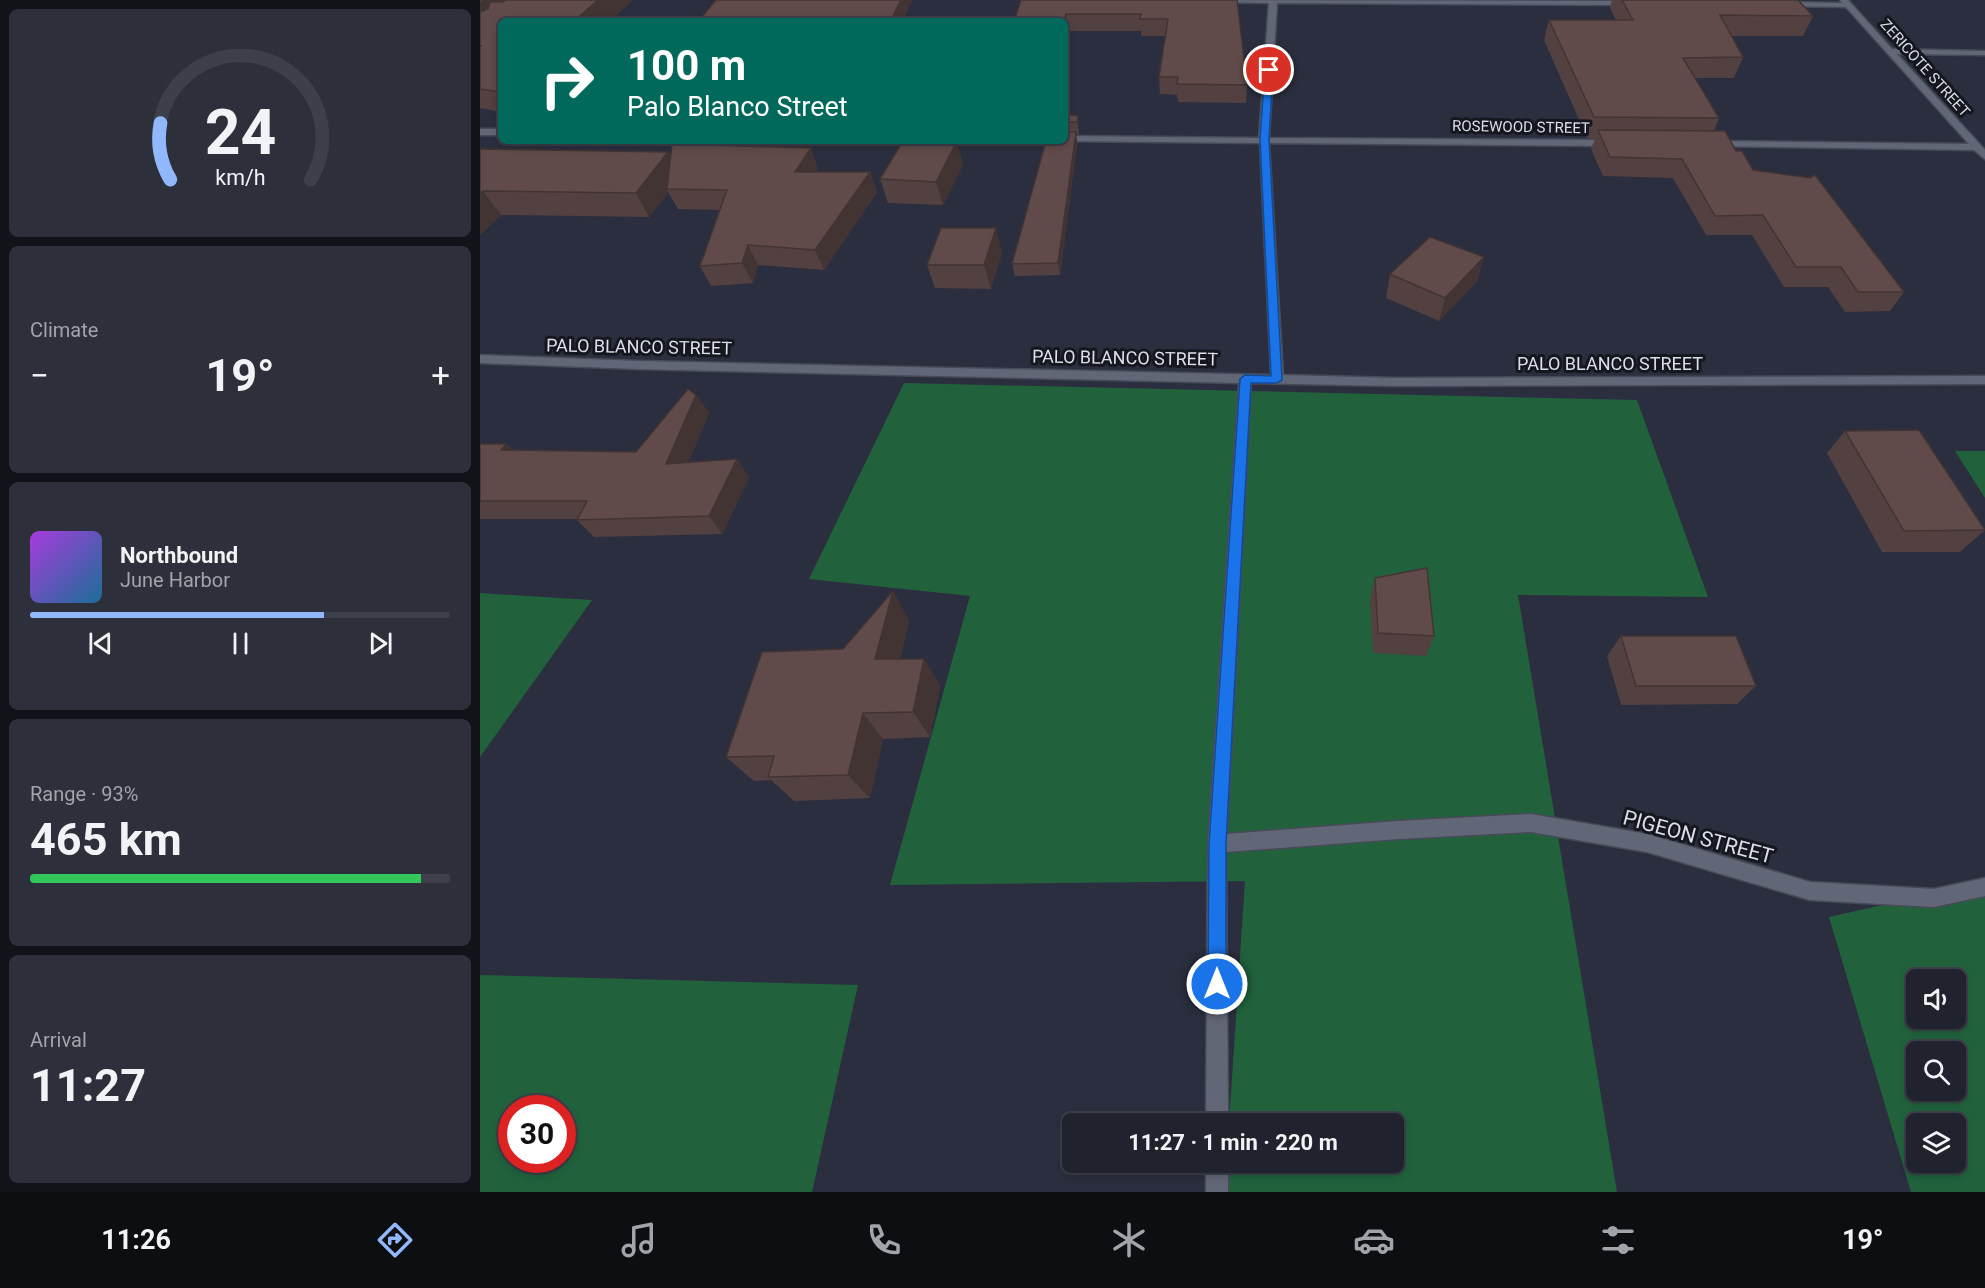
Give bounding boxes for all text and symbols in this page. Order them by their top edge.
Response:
street label: ZERICOTE STREET [1876,15,1974,121]
text: 100 m [627,41,746,90]
icon: right [528,42,606,120]
pin [1243,44,1294,95]
icon: arrive [1252,53,1285,86]
text: Palo Blanco Street [627,91,848,123]
text: 24 [204,96,276,169]
street label: ROSEWOOD STREET [1452,117,1590,137]
text: km/h [215,165,265,190]
text: Climate [30,318,98,342]
street label: PALO BLANCO STREET [546,334,732,359]
street label: PALO BLANCO STREET [1032,345,1218,370]
text: 19° [205,349,275,402]
street label: PALO BLANCO STREET [1517,353,1703,374]
text: − [30,356,49,395]
text: + [431,356,450,395]
text: Northbound [120,543,238,568]
text: June Harbor [120,568,230,592]
icon: previous [84,627,117,660]
icon: pause [224,627,257,660]
icon: next [364,627,397,660]
text: Range · 93% [30,782,138,806]
street label: PIGEON STREET [1620,805,1776,869]
text: 465 km [30,813,182,866]
position arrow [1185,952,1249,1016]
map controls [1906,969,1966,1173]
button: sound [1906,969,1966,1029]
text: Arrival [30,1028,87,1052]
button: search [1906,1041,1966,1101]
text: 11:27 [30,1059,146,1112]
speed limit sign: 30 [498,1095,576,1173]
button: layers [1906,1113,1966,1173]
text: 11:27 · 1 min · 220 m [1128,1130,1338,1155]
icon: directions [374,1219,416,1261]
icon: music [618,1219,660,1261]
icon: phone [863,1219,905,1261]
icon: climate [1108,1219,1150,1261]
icon: car [1353,1219,1395,1261]
icon: filters [1597,1219,1639,1261]
text: 11:26 [101,1224,171,1256]
text: 19° [1842,1224,1884,1256]

